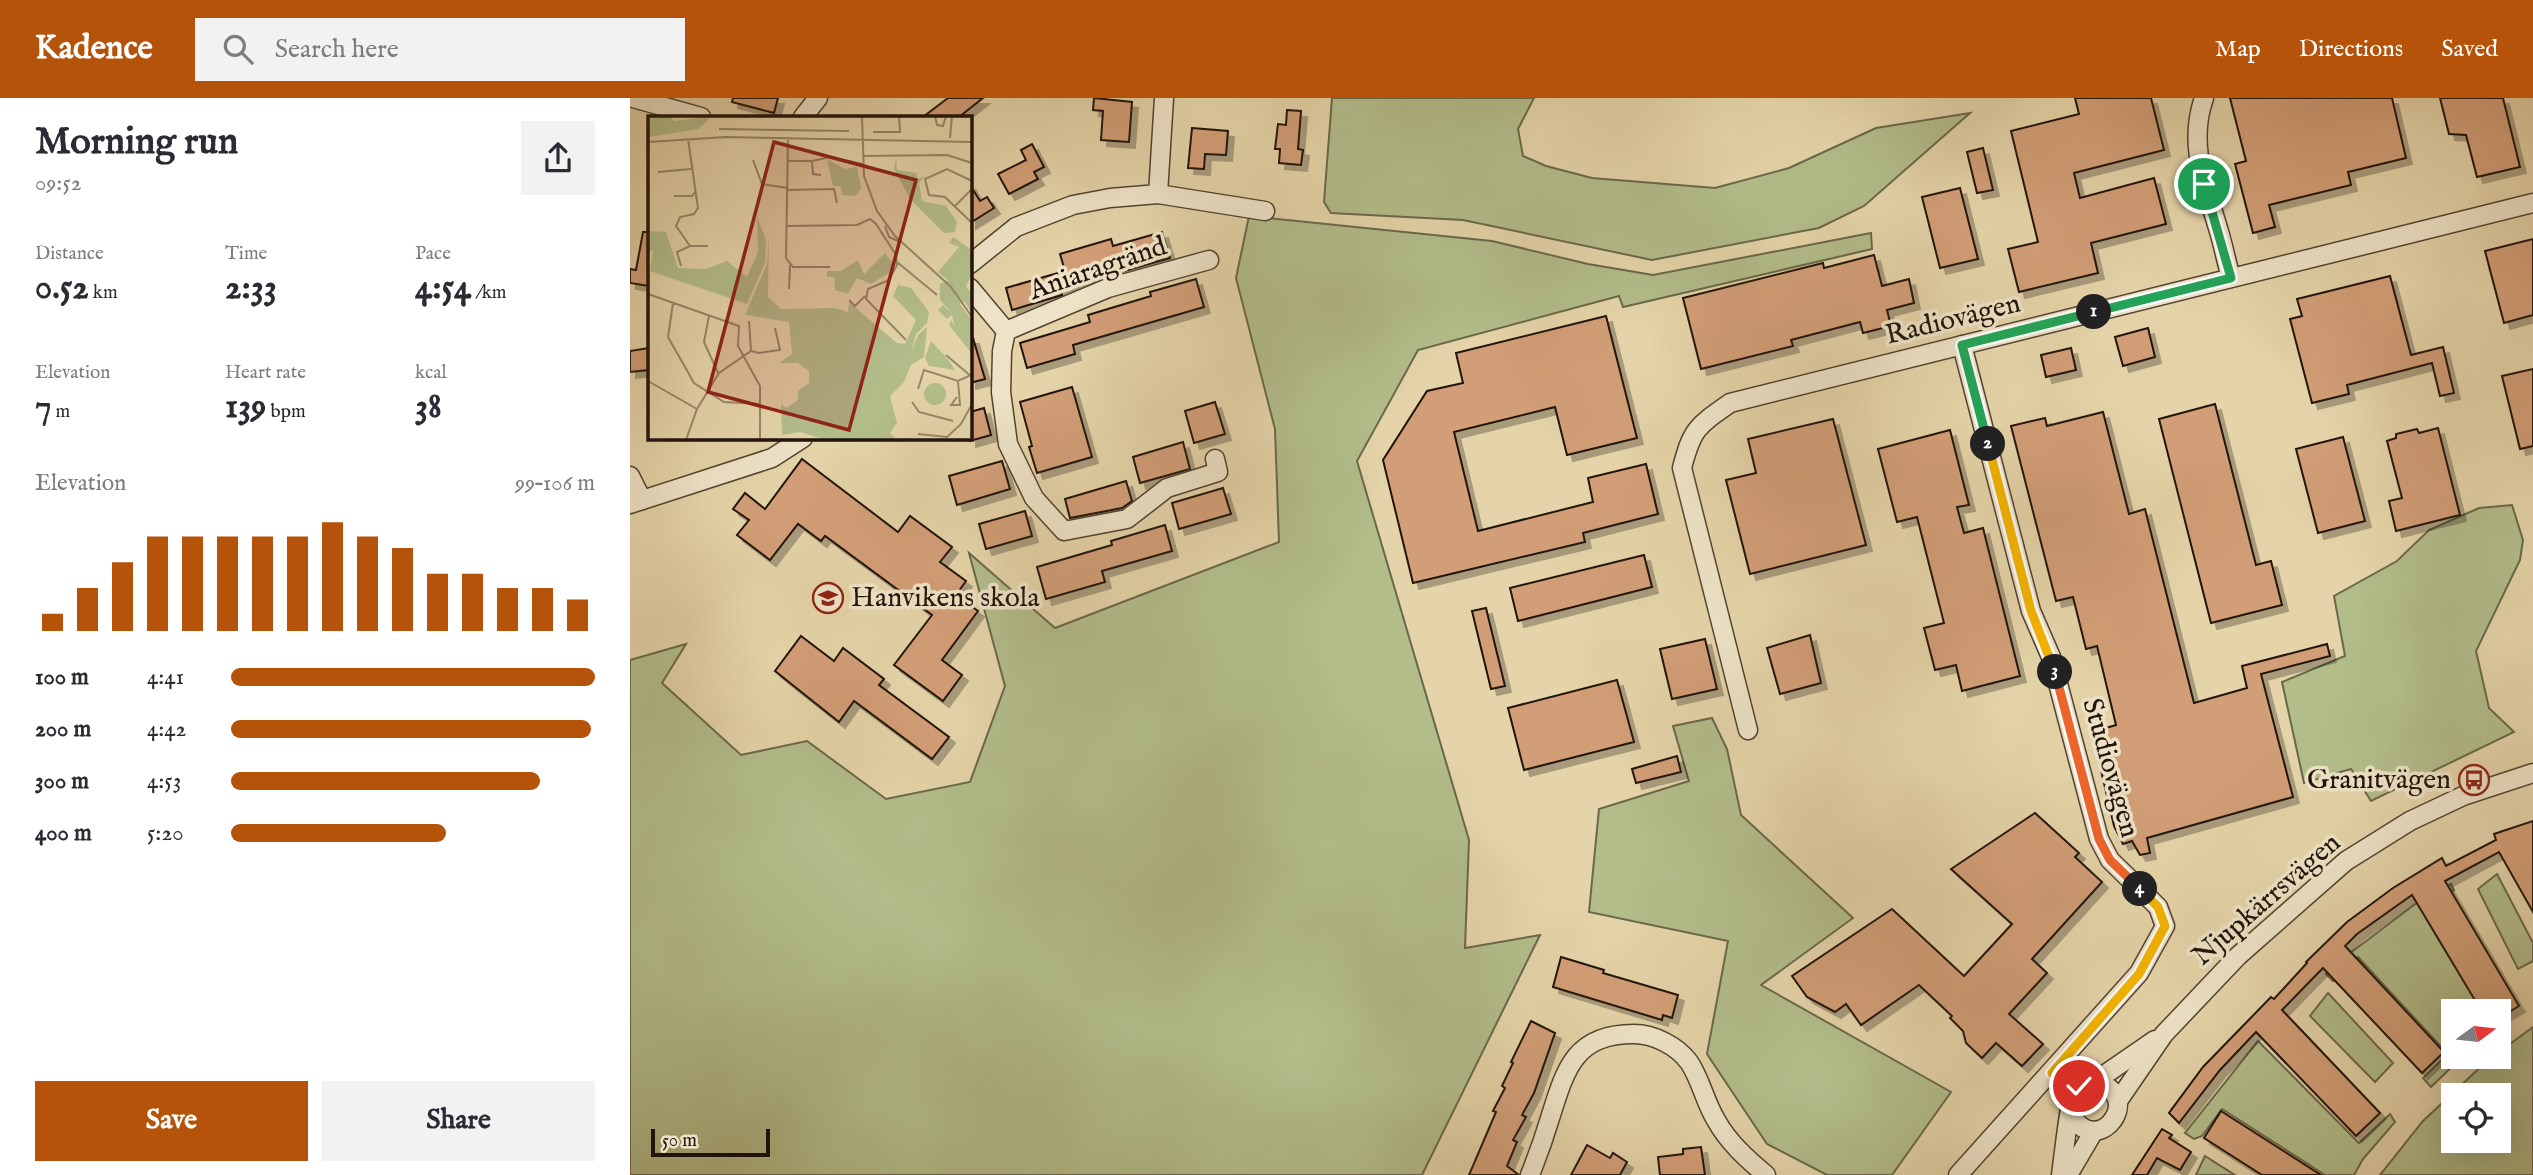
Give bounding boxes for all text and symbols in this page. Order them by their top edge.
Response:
search box [195,18,685,81]
text: Kadence [35,28,153,70]
icon: search [219,30,257,68]
text: Search here [275,33,399,66]
text: Map [2215,34,2261,65]
text: Directions [2299,34,2403,65]
text: Saved [2441,34,2498,65]
inset map [648,116,971,439]
text: Morning run [35,119,238,167]
button: share [521,121,595,195]
pin [2174,154,2234,214]
icon: arrive [2185,165,2223,203]
text: 09:52 [35,169,81,198]
street label: Aniaragränd [1024,229,1171,309]
text: Distance [35,242,104,266]
text: Time [225,242,267,266]
text: Pace [415,242,451,266]
text: 0.52 [35,266,89,311]
text: 2:33 [225,266,277,311]
text: 4:54 [415,266,471,311]
text: km [89,281,118,305]
text: /km [471,281,507,305]
street label: Radiovägen [1882,286,2024,354]
pin: 1 [2076,294,2112,330]
text: 1 [2090,299,2097,323]
text: Elevation [35,361,110,385]
text: Heart rate [225,361,306,385]
text: kcal [415,361,447,385]
text: 7 [35,385,51,430]
text: 139 [225,385,266,430]
text: 38 [415,385,442,430]
text: m [51,400,70,424]
text: bpm [266,400,306,424]
pin: 2 [1970,426,2006,462]
text: 2 [1983,431,1992,455]
text: Elevation [35,469,126,498]
text: 99–106 m [515,469,595,498]
school or university icon: Hanvikens skola [811,581,845,615]
place label: Hanvikens skola [851,581,1040,616]
pin: 3 [2038,654,2072,690]
text: 3 [2051,659,2058,683]
text: 100 m [35,663,89,692]
text: 4:41 [147,663,184,692]
street label: Studiovägen [2073,694,2147,842]
text: 200 m [35,715,91,744]
text: 4:42 [147,715,186,744]
place label: Granitvägen [2307,763,2451,798]
bus stop icon: Granitvägen [2457,763,2491,797]
text: 300 m [35,767,89,796]
text: 4:53 [147,767,181,796]
text: 400 m [35,819,92,848]
text: 5:20 [147,819,184,848]
street label: Njupkärrsvägen [2186,826,2348,974]
pin: 4 [2122,872,2158,906]
text: 4 [2135,876,2144,900]
north arrow [2441,999,2511,1069]
map controls [2441,999,2511,1153]
pin [2049,1056,2109,1116]
icon: check [2060,1067,2098,1105]
button: Save [35,1081,308,1161]
button: Share [322,1081,595,1161]
button: locate [2441,1083,2511,1153]
scale bar [651,1126,770,1158]
text: 50 m [662,1129,697,1153]

